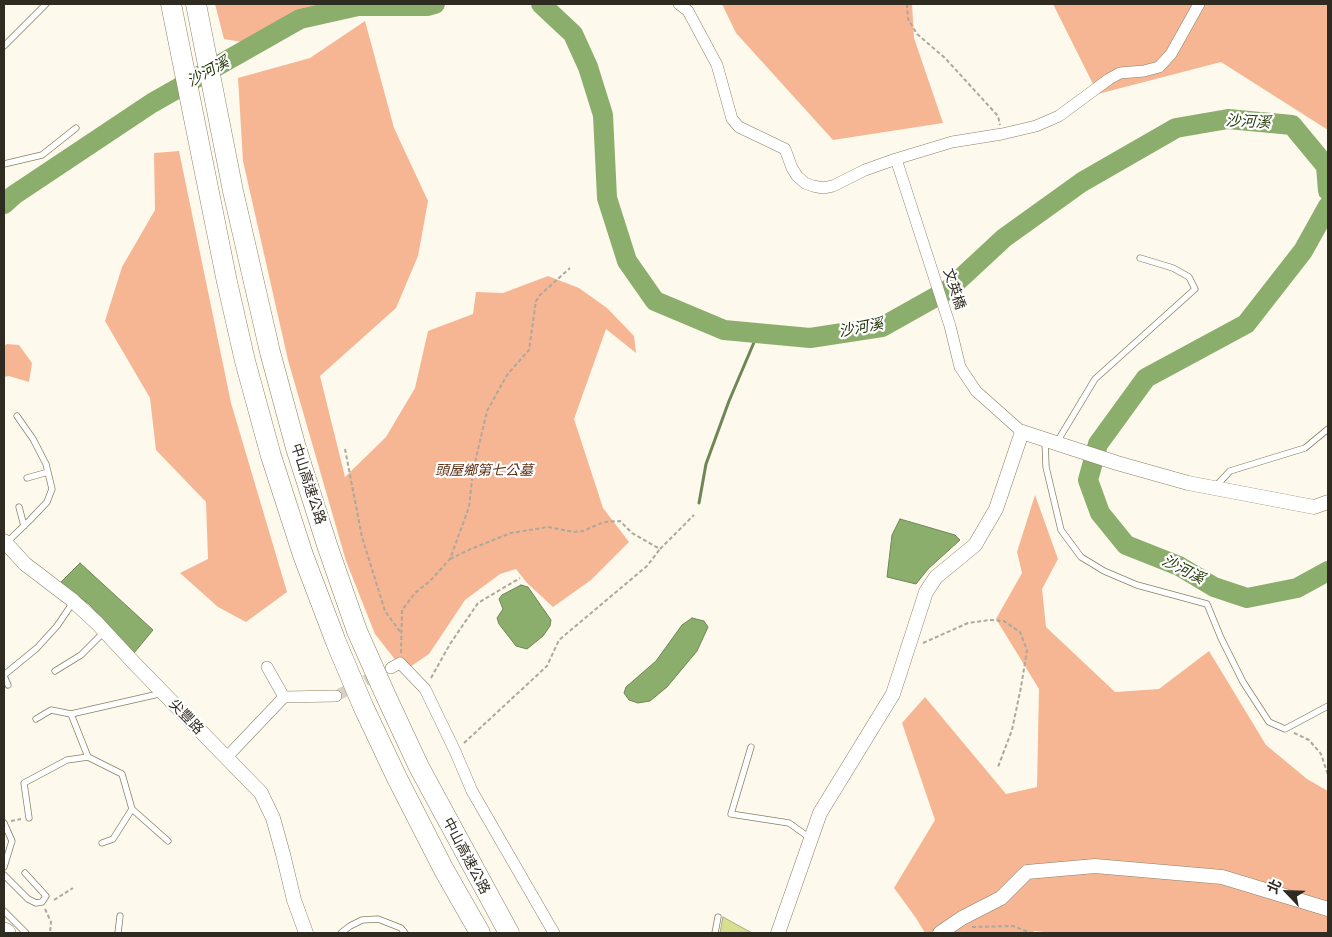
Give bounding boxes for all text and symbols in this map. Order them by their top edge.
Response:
water label: 沙河溪 [184,53,232,91]
water label: 沙河溪 [1225,112,1271,132]
street label: 文英橋 [940,266,968,312]
water label: 沙河溪 [837,315,885,341]
street label: 中山高速公路 [287,441,329,527]
park label: 頭屋鄉第七公墓 [435,463,533,479]
water label: 沙河溪 [1159,552,1207,588]
street label: 尖豐路 [165,696,207,738]
street label: 中山高速公路 [439,815,493,897]
north arrow [1262,867,1312,917]
text: 北 [1261,875,1285,896]

